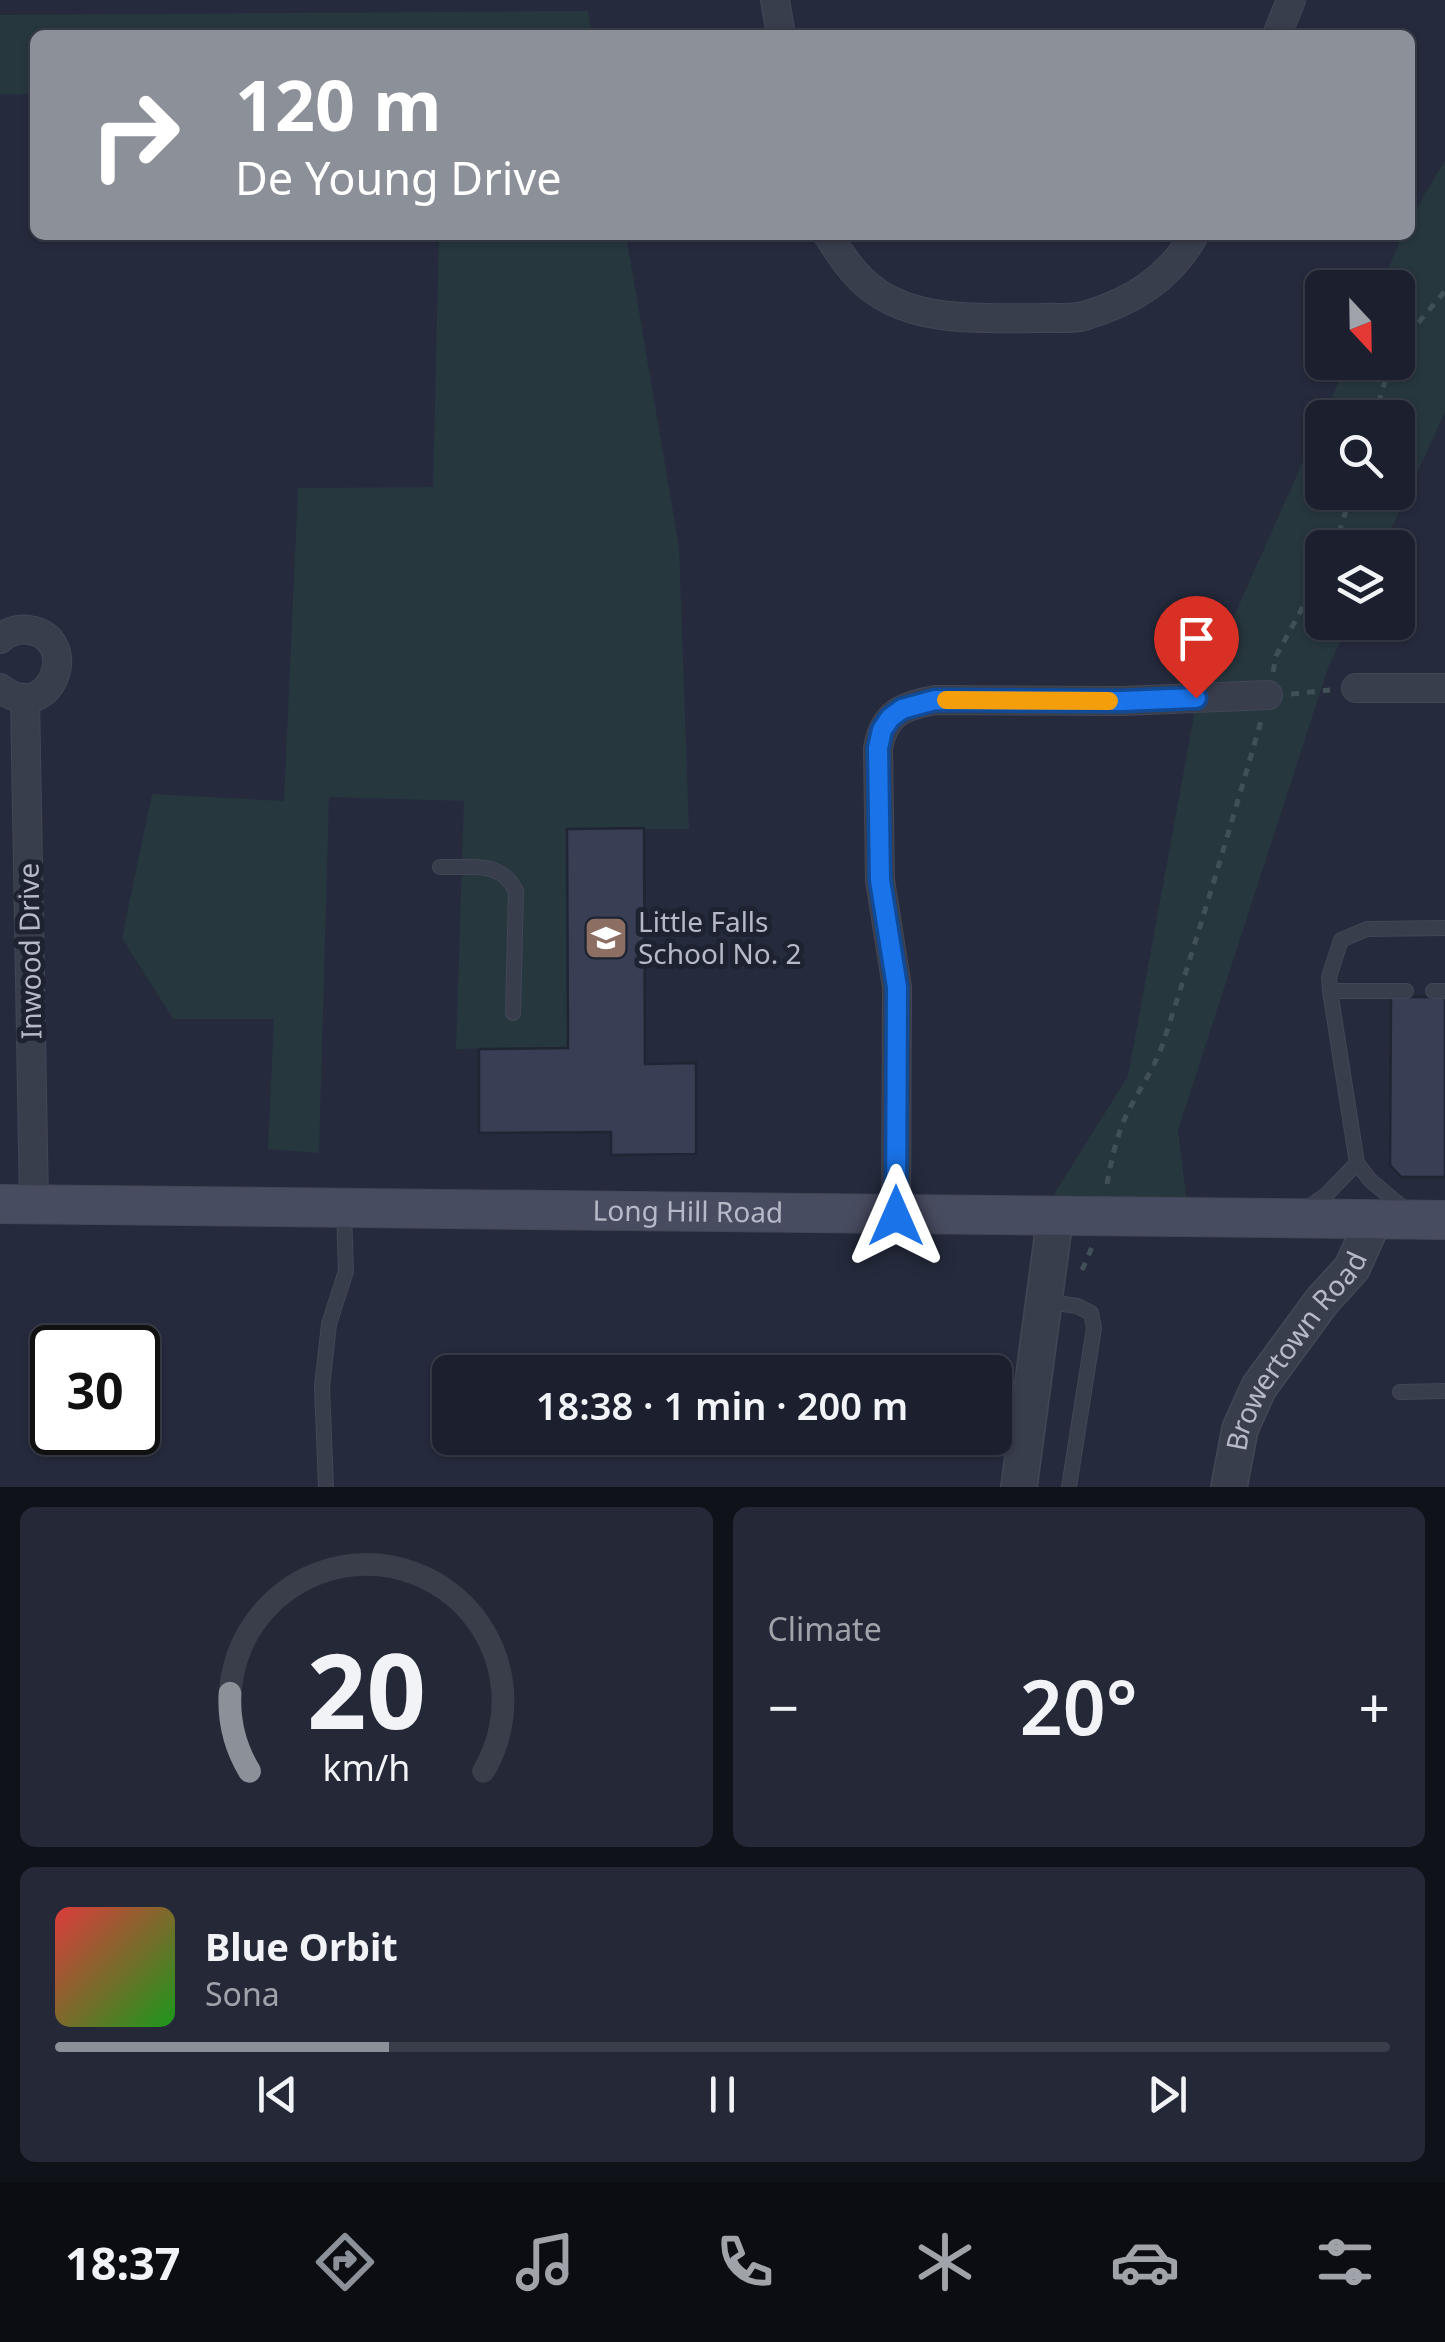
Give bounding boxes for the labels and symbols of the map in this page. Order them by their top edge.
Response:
north arrow [1305,270,1415,380]
pin [1154,596,1239,699]
street label: Inwood Drive [8,862,50,1040]
place label: Little Falls School No. 2 [638,902,802,972]
school or university icon: Little Falls School No. 2 [583,915,629,961]
position arrow [844,1164,948,1268]
street label: Long Hill Road [592,1191,783,1231]
street label: Browertown Road [1216,1245,1375,1454]
speed limit sign: 30 [30,1325,160,1455]

